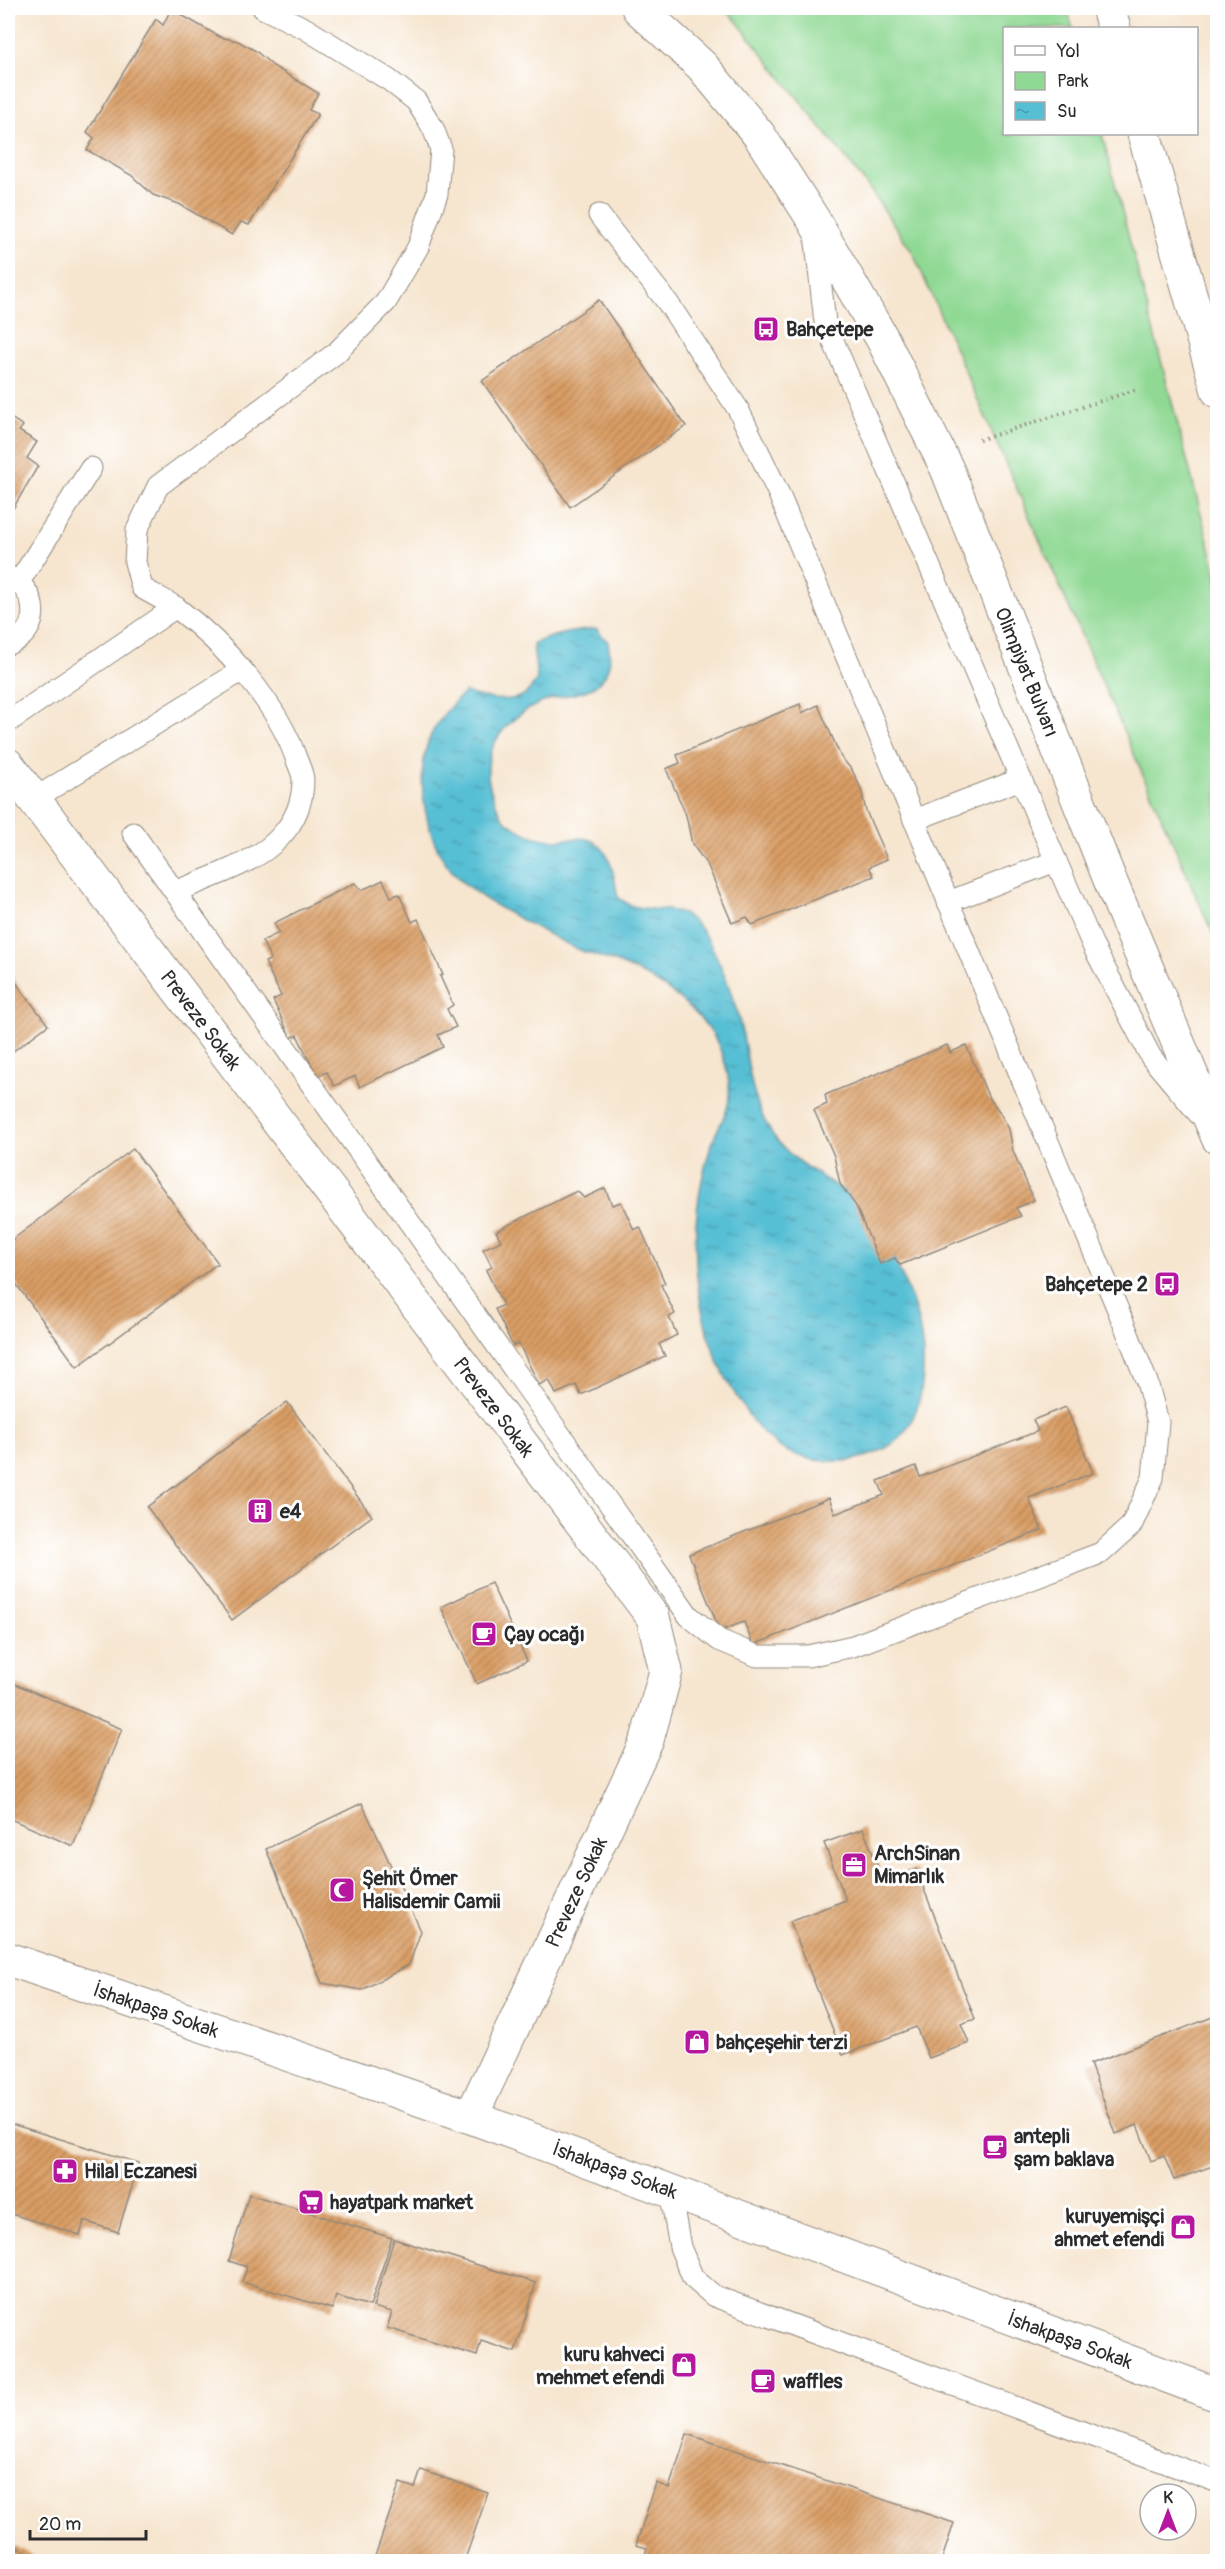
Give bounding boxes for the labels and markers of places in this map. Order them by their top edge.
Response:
bus stop icon: Bahçetepe [751,314,781,344]
place label: Bahçetepe [786,317,875,342]
bus stop icon: Bahçetepe 2 [1152,1269,1182,1299]
place label: Bahçetepe 2 [1045,1272,1148,1297]
building icon: e4 [245,1496,275,1526]
place label: e4 [279,1499,302,1524]
cafe icon: Çay ocağı [469,1619,499,1649]
place label: Çay ocağı [504,1622,585,1647]
place label: ArchSinan Mimarlık [874,1841,960,1889]
office icon: ArchSinan Mimarlık [839,1850,869,1880]
place label: Şehit Ömer Halisdemir Camii [362,1866,501,1914]
mosque icon: Şehit Ömer Halisdemir Camii [327,1875,357,1905]
shop icon: bahçeşehir terzi [682,2027,712,2057]
place label: bahçeşehir terzi [716,2030,848,2055]
place label: antepli şam baklava [1014,2124,1114,2172]
cafe icon: antepli şam baklava [980,2132,1010,2162]
pharmacy icon: Hilal Eczanesi [50,2156,80,2186]
place label: Hilal Eczanesi [84,2159,197,2184]
supermarket icon: hayatpark market [296,2187,326,2217]
place label: hayatpark market [330,2190,474,2215]
place label: kuruyemişçi ahmet efendi [1054,2204,1164,2252]
shop icon: kuruyemişçi ahmet efendi [1168,2212,1198,2242]
place label: kuru kahveci mehmet efendi [536,2342,664,2390]
shop icon: kuru kahveci mehmet efendi [669,2350,699,2380]
cafe icon: waffles [748,2366,778,2396]
place label: waffles [783,2369,842,2394]

